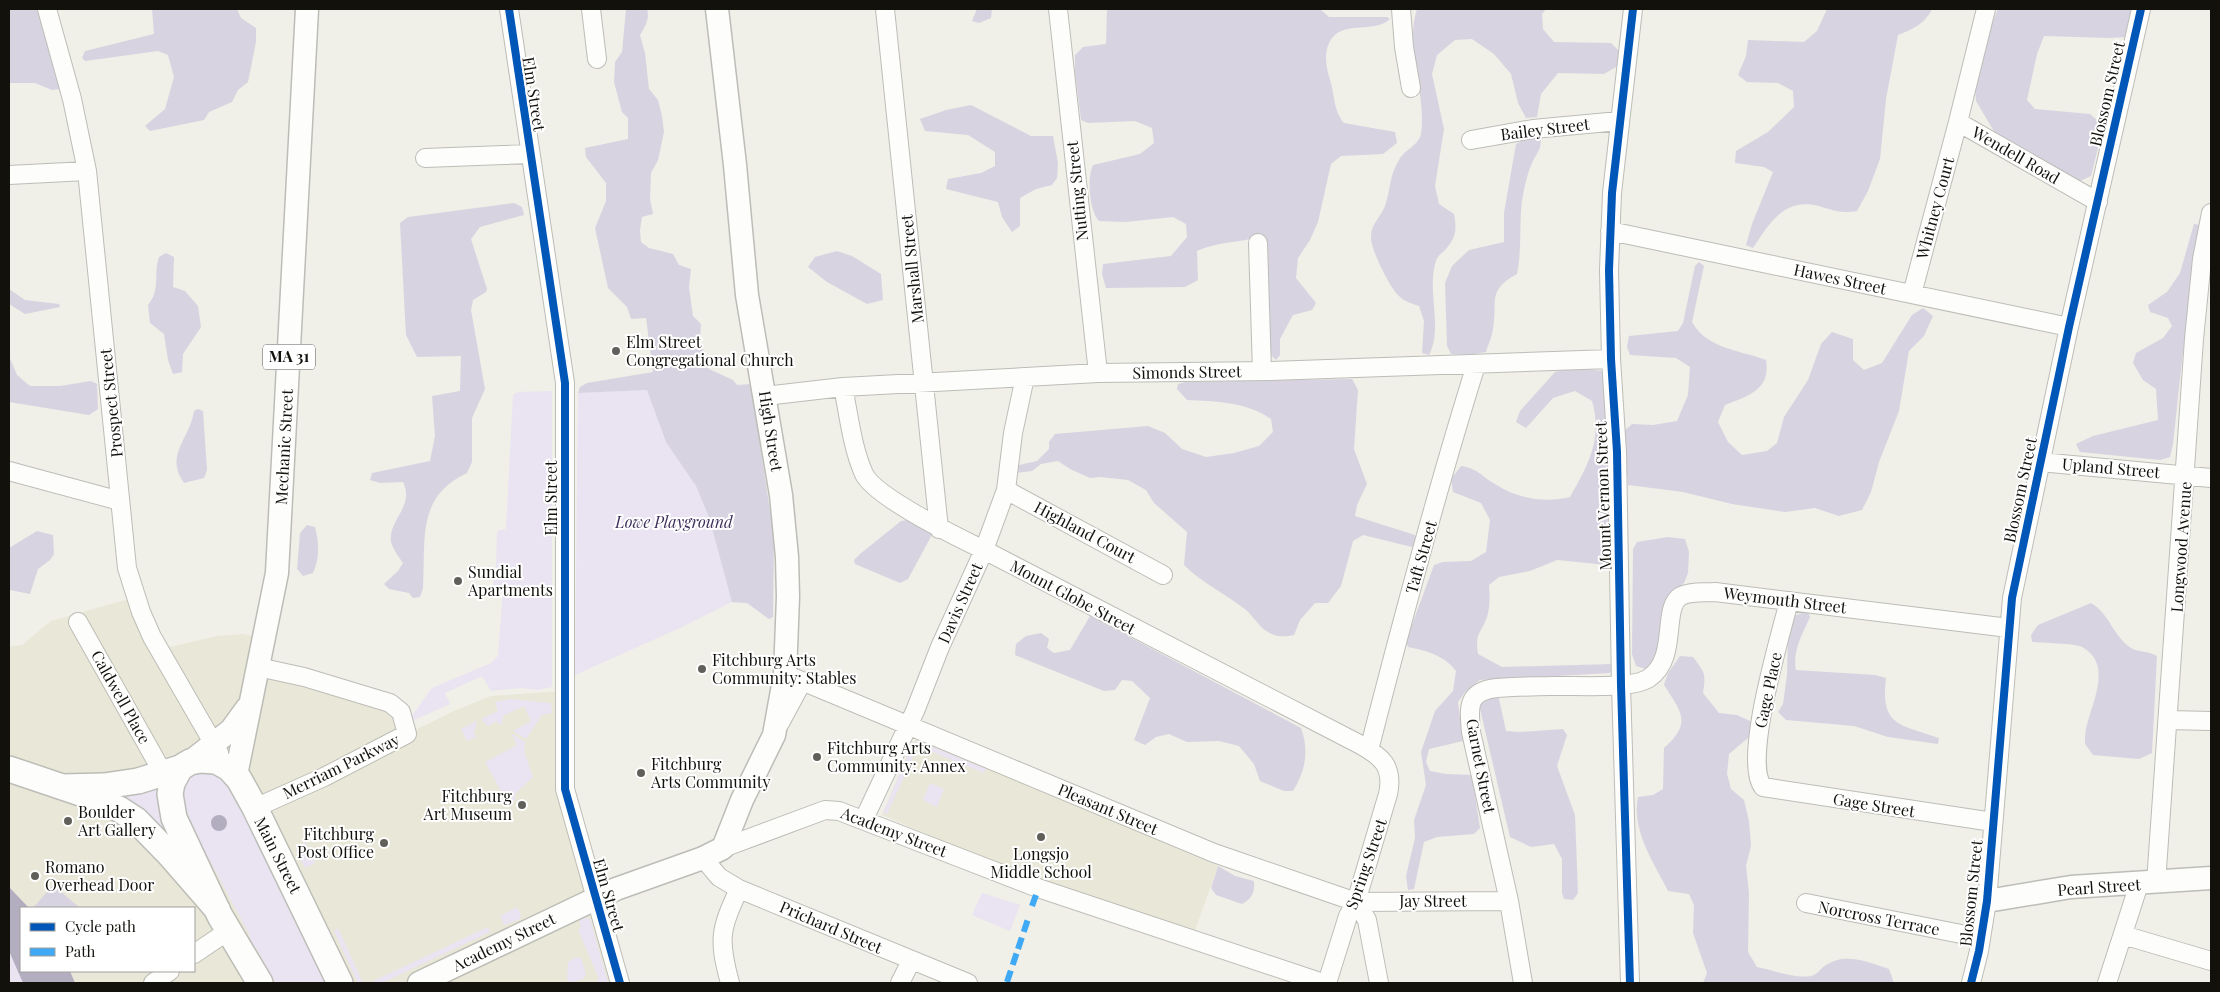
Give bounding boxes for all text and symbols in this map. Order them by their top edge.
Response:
street label: Blossom Street [2084,39,2129,148]
street label: Elm Street [518,55,551,133]
street label: Bailey Street [1499,113,1591,144]
street label: Wendell Road [1968,120,2064,188]
street label: Nutting Street [1061,140,1092,242]
street label: Whitney Court [1911,154,1958,262]
street label: Marshall Street [895,213,928,325]
street label: Hawes Street [1792,258,1889,299]
place label: Elm Street Congregational Church [626,331,794,370]
road number: MA 31 [263,344,315,370]
marker: Elm Street Congregational Church [610,345,622,357]
street label: Prospect Street [94,347,127,459]
street label: Simonds Street [1132,360,1242,383]
street label: Mechanic Street [270,388,297,505]
street label: High Street [755,389,788,473]
street label: Mount Vernon Street [1589,421,1616,571]
street label: Blossom Street [1998,435,2041,545]
street label: Upland Street [2061,453,2161,482]
street label: Elm Street [540,460,561,536]
street label: Longwood Avenue [2165,481,2196,613]
street label: Highland Court [1031,496,1140,567]
park label: Lowe Playground [614,511,734,532]
street label: Taft Street [1400,517,1441,596]
street label: Mount Globe Street [1007,555,1140,639]
street label: Davis Street [932,559,987,646]
place label: Sundial Apartments [467,561,553,600]
marker: Sundial Apartments [452,575,464,587]
street label: Weymouth Street [1721,581,1848,618]
street label: Caldwell Place [87,646,156,747]
place label: Fitchburg Arts Community: Stables [712,649,856,688]
street label: Gage Place [1749,650,1786,730]
marker: Fitchburg Arts Community: Stables [696,663,708,675]
street label: Garnet Street [1462,717,1501,815]
street label: Merriam Parkway [279,728,403,803]
place label: Fitchburg Arts Community: Annex [827,737,966,776]
marker: Fitchburg Arts Community: Annex [811,751,823,763]
place label: Fitchburg Arts Community [650,753,770,792]
marker: Fitchburg Arts Community [635,767,647,779]
street label: Pleasant Street [1055,778,1162,839]
place label: Fitchburg Art Museum [423,785,513,824]
street label: Gage Street [1832,788,1917,821]
marker: Fitchburg Art Museum [516,799,528,811]
place label: Boulder Art Gallery [77,801,156,840]
street label: Academy Street [837,801,950,862]
street label: Main Street [250,813,307,897]
marker: Boulder Art Gallery [62,815,74,827]
street label: Spring Street [1340,815,1391,912]
place label: Fitchburg Post Office [297,823,375,862]
marker: Longsjo Middle School [1035,831,1047,843]
marker: Fitchburg Post Office [378,837,390,849]
street label: Blossom Street [1954,838,1987,947]
place label: Longsjo Middle School [990,843,1092,882]
place label: Romano Overhead Door [45,856,154,895]
street label: Elm Street [589,856,630,934]
marker: Romano Overhead Door [29,870,41,882]
street label: Pearl Street [2057,873,2142,900]
street label: Jay Street [1398,890,1467,911]
street label: Norcross Terrace [1817,895,1942,940]
street label: Prichard Street [777,896,886,958]
legend [20,907,195,972]
street label: Academy Street [448,907,559,976]
text: Cycle path [65,916,136,936]
text: Path [65,941,95,961]

